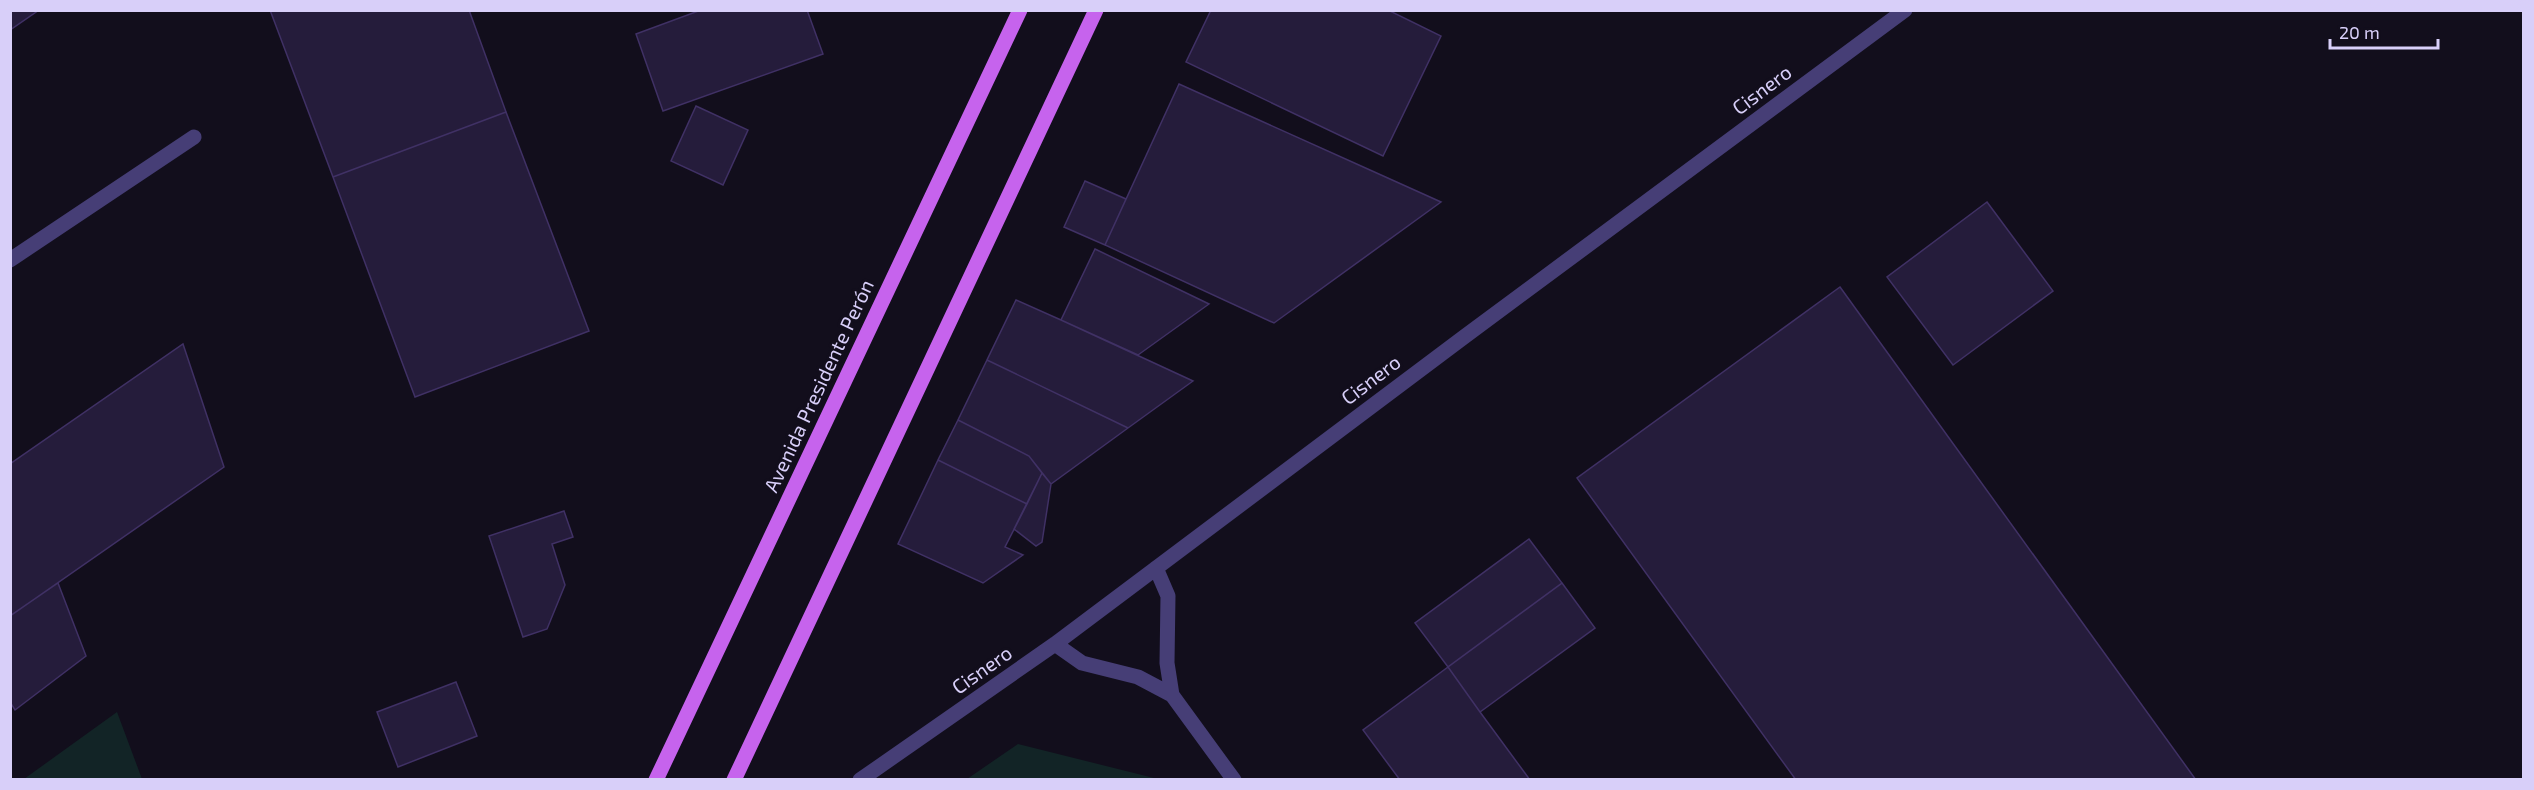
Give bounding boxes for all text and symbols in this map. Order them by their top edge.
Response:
scale bar [2330,12,2438,50]
text: 20 m [2339,21,2380,43]
street label: Cisnero [1727,59,1796,119]
street label: Avenida Presidente Perón [758,275,878,496]
street label: Cisnero [1336,349,1405,409]
street label: Cisnero [947,640,1016,699]

